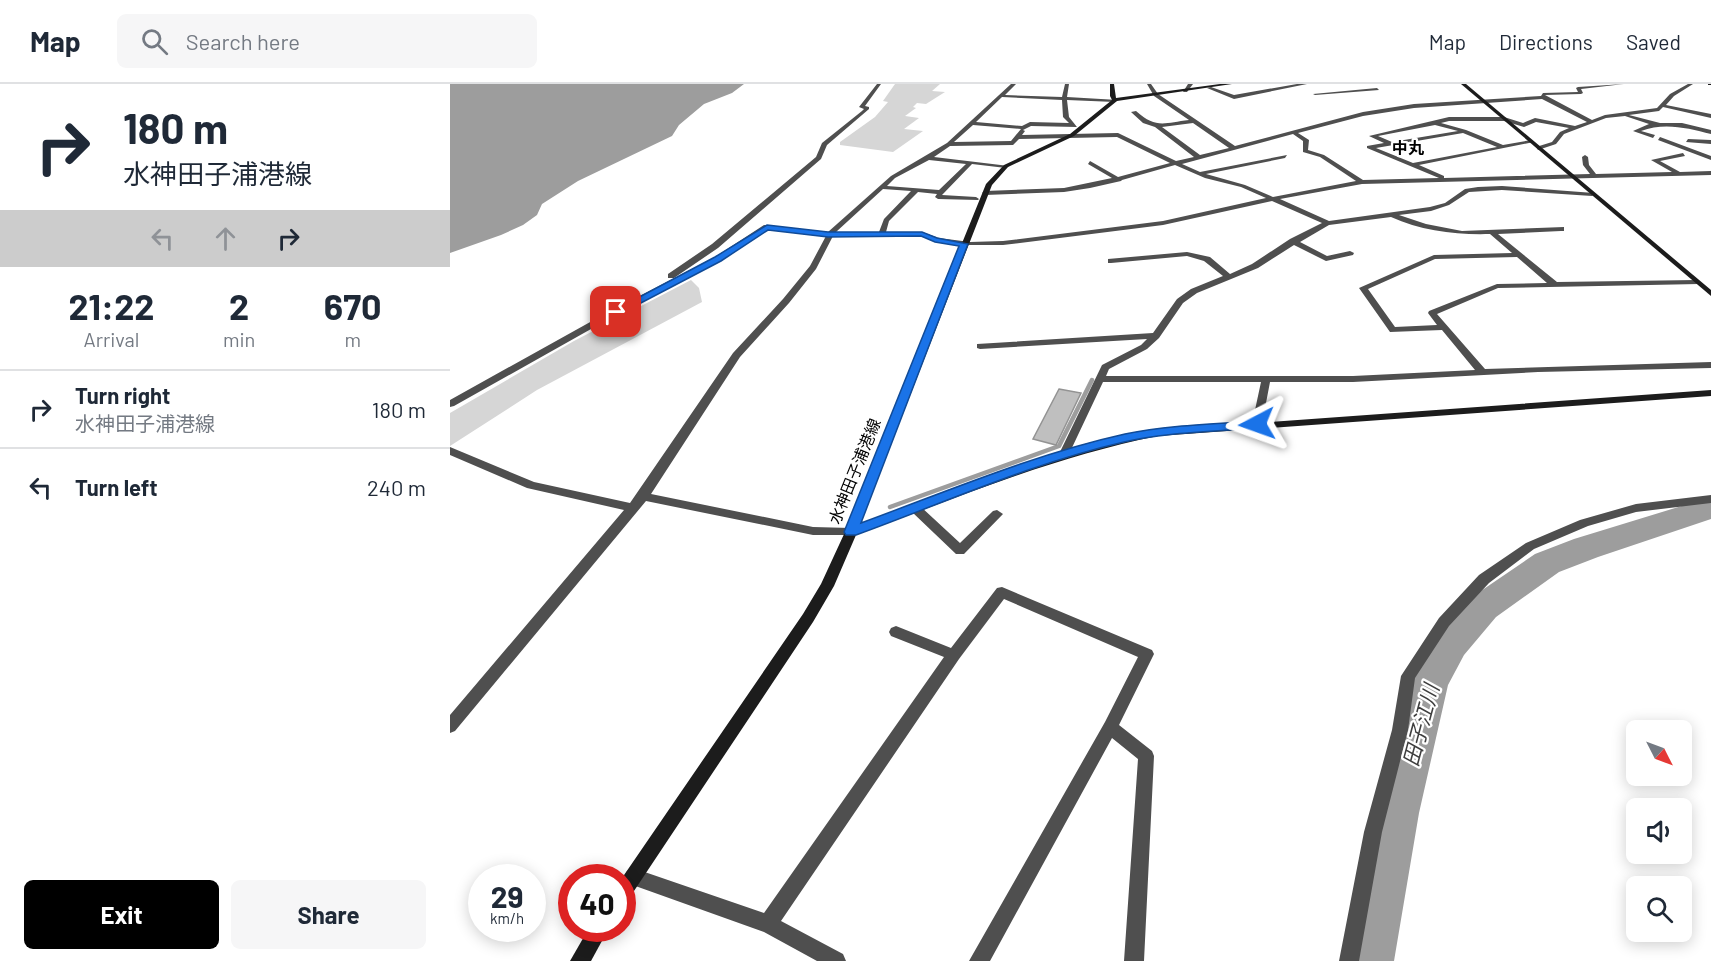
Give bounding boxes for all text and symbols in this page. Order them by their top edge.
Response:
search box [117,14,537,68]
text: Map [30,24,81,58]
icon: search [138,25,171,58]
text: Search here [186,28,300,54]
text: Map [1429,29,1466,54]
text: Directions [1499,29,1593,54]
text: Saved [1626,29,1681,54]
text: 180 m [123,102,228,152]
icon: right [24,108,102,186]
district label: 中丸 [1392,138,1424,157]
text: 水神田子浦港線 [123,157,312,189]
icon: left [146,222,179,255]
icon: ahead [209,222,242,255]
icon: right [272,222,305,255]
text: 21:22 [68,284,155,327]
text: 2 [229,284,249,327]
text: 670 [324,284,382,327]
pin [590,286,641,337]
icon: arrive [599,295,632,328]
text: Arrival [84,327,139,351]
text: min [223,327,255,351]
text: m [344,327,361,351]
text: Turn right [75,382,170,408]
position arrow [1225,392,1289,456]
icon: right [24,393,57,426]
text: 180 m [372,396,426,422]
text: 水神田子浦港線 [75,411,215,435]
street label: 水神田子浦港線 [824,416,884,526]
icon: left [24,471,57,504]
text: Turn left [75,474,158,500]
text: 240 m [367,474,426,500]
water label: 田子江川 [1397,679,1443,769]
north arrow [1626,720,1692,786]
map controls [1626,720,1692,942]
button: sound [1626,798,1692,864]
speed limit sign: 40 [558,864,636,942]
button: search [1626,876,1692,942]
text: 29 [491,878,523,914]
button: Exit [24,880,219,949]
button: Share [231,880,426,949]
text: km/h [490,909,524,927]

